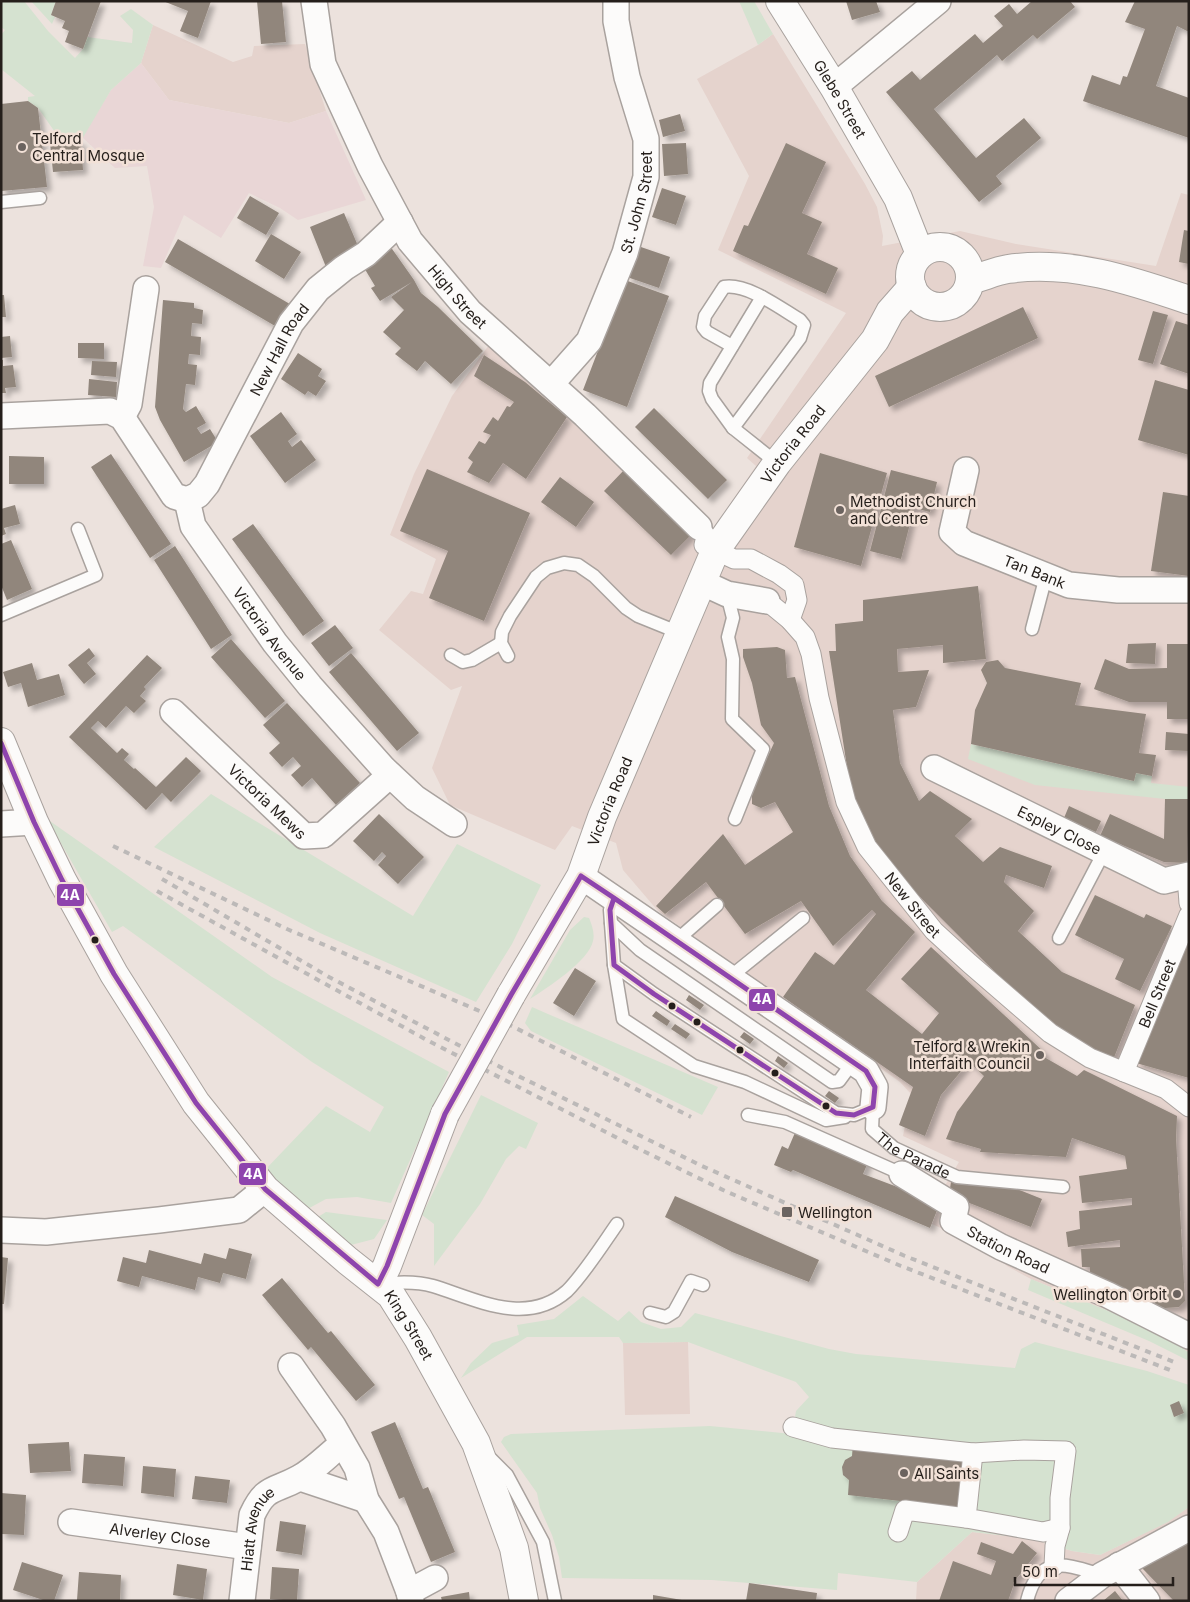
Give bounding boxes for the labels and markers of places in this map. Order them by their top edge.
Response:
place label: Telford Central Mosque [32,129,145,165]
marker: Telford Central Mosque [16,141,28,153]
place label: Methodist Church and Centre [850,492,976,528]
marker: Methodist Church and Centre [834,504,846,516]
unlabelled marker [90,935,100,945]
unlabelled marker [667,1001,677,1011]
unlabelled marker [692,1017,702,1027]
place label: Telford & Wrekin Interfaith Council [909,1037,1030,1073]
unlabelled marker [735,1045,745,1055]
marker: Telford & Wrekin Interfaith Council [1034,1049,1046,1061]
unlabelled marker [770,1068,780,1078]
unlabelled marker [821,1101,831,1111]
place label: Wellington [798,1203,872,1222]
marker: Wellington [780,1205,794,1219]
place label: Wellington Orbit [1053,1285,1167,1304]
marker: Wellington Orbit [1171,1288,1183,1300]
place label: All Saints [914,1464,979,1483]
marker: All Saints [898,1467,910,1479]

